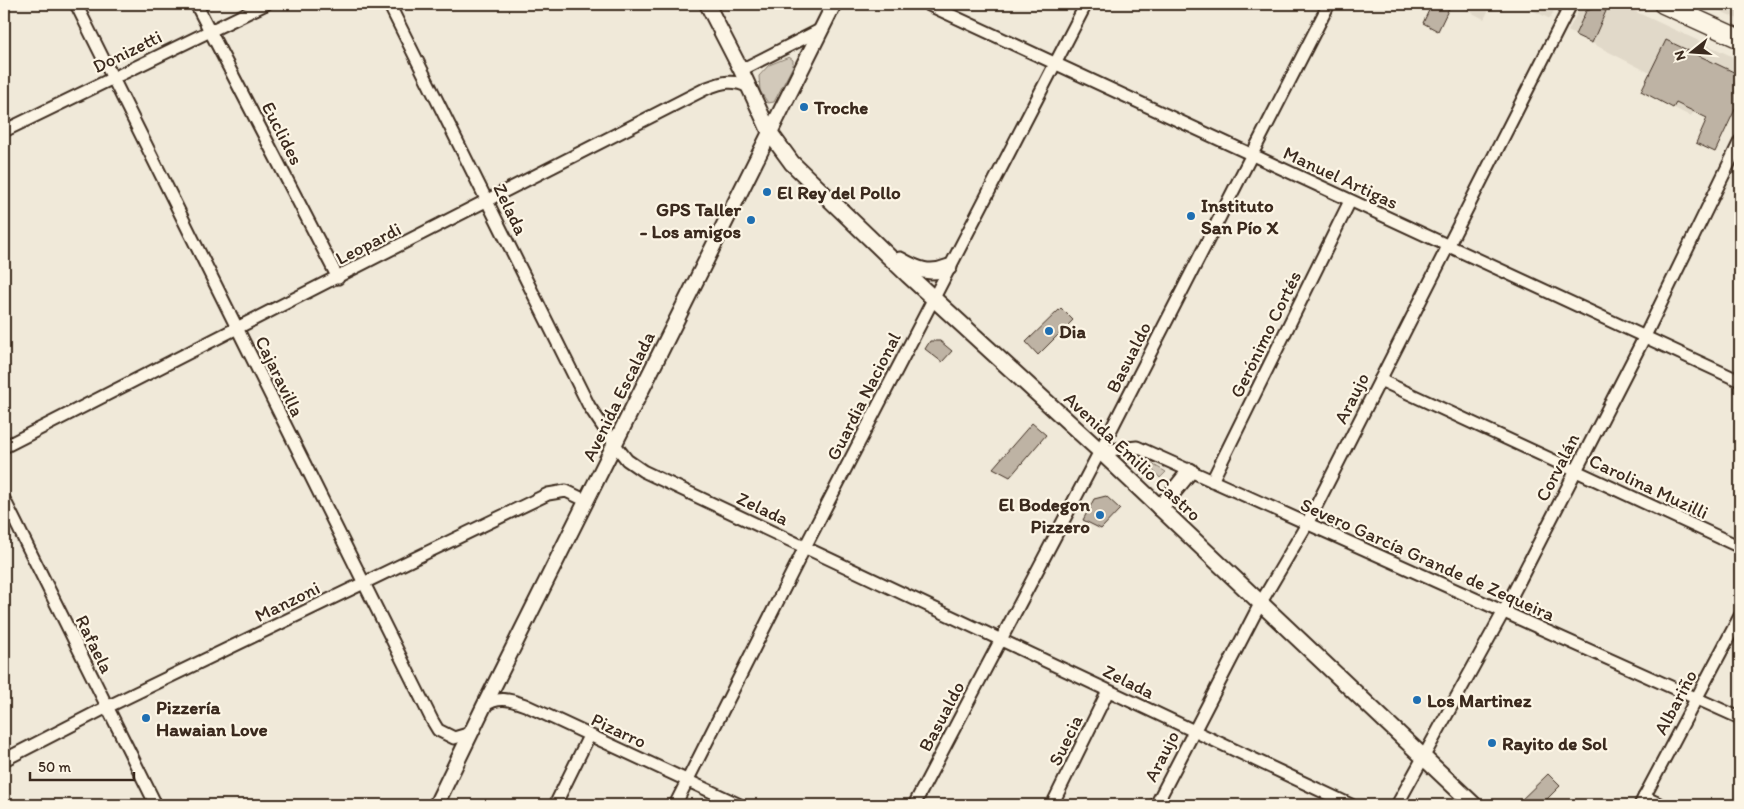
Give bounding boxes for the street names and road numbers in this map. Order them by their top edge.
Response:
street label: Donizetti [89,25,166,78]
street label: Euclides [257,98,308,169]
street label: Manuel Artigas [1280,141,1402,214]
street label: Zelada [488,180,533,239]
street label: Leopardi [332,217,405,270]
street label: Gerónimo Cortés [1225,267,1306,402]
street label: Basualdo [1101,318,1156,396]
street label: Avenida Escalada [577,327,660,465]
street label: Guardia Nacional [821,328,906,464]
street label: Cajaravilla [250,332,309,420]
street label: Araujo [1329,369,1374,428]
street label: Avenida Emilio Castro [1059,387,1206,526]
street label: Corvalán [1530,429,1585,505]
street label: Carolina Muzilli [1585,449,1712,524]
street label: Zelada [733,486,793,530]
street label: Severo García Grande de Zequeira [1297,493,1559,626]
street label: Manzoni [251,576,323,627]
street label: Rafaela [71,611,119,677]
street label: Zelada [1099,659,1158,704]
street label: Albariño [1649,666,1702,739]
street label: Basualdo [913,677,970,755]
street label: Pizarro [588,708,650,753]
street label: Suecia [1043,711,1088,769]
street label: Araujo [1139,727,1184,786]

